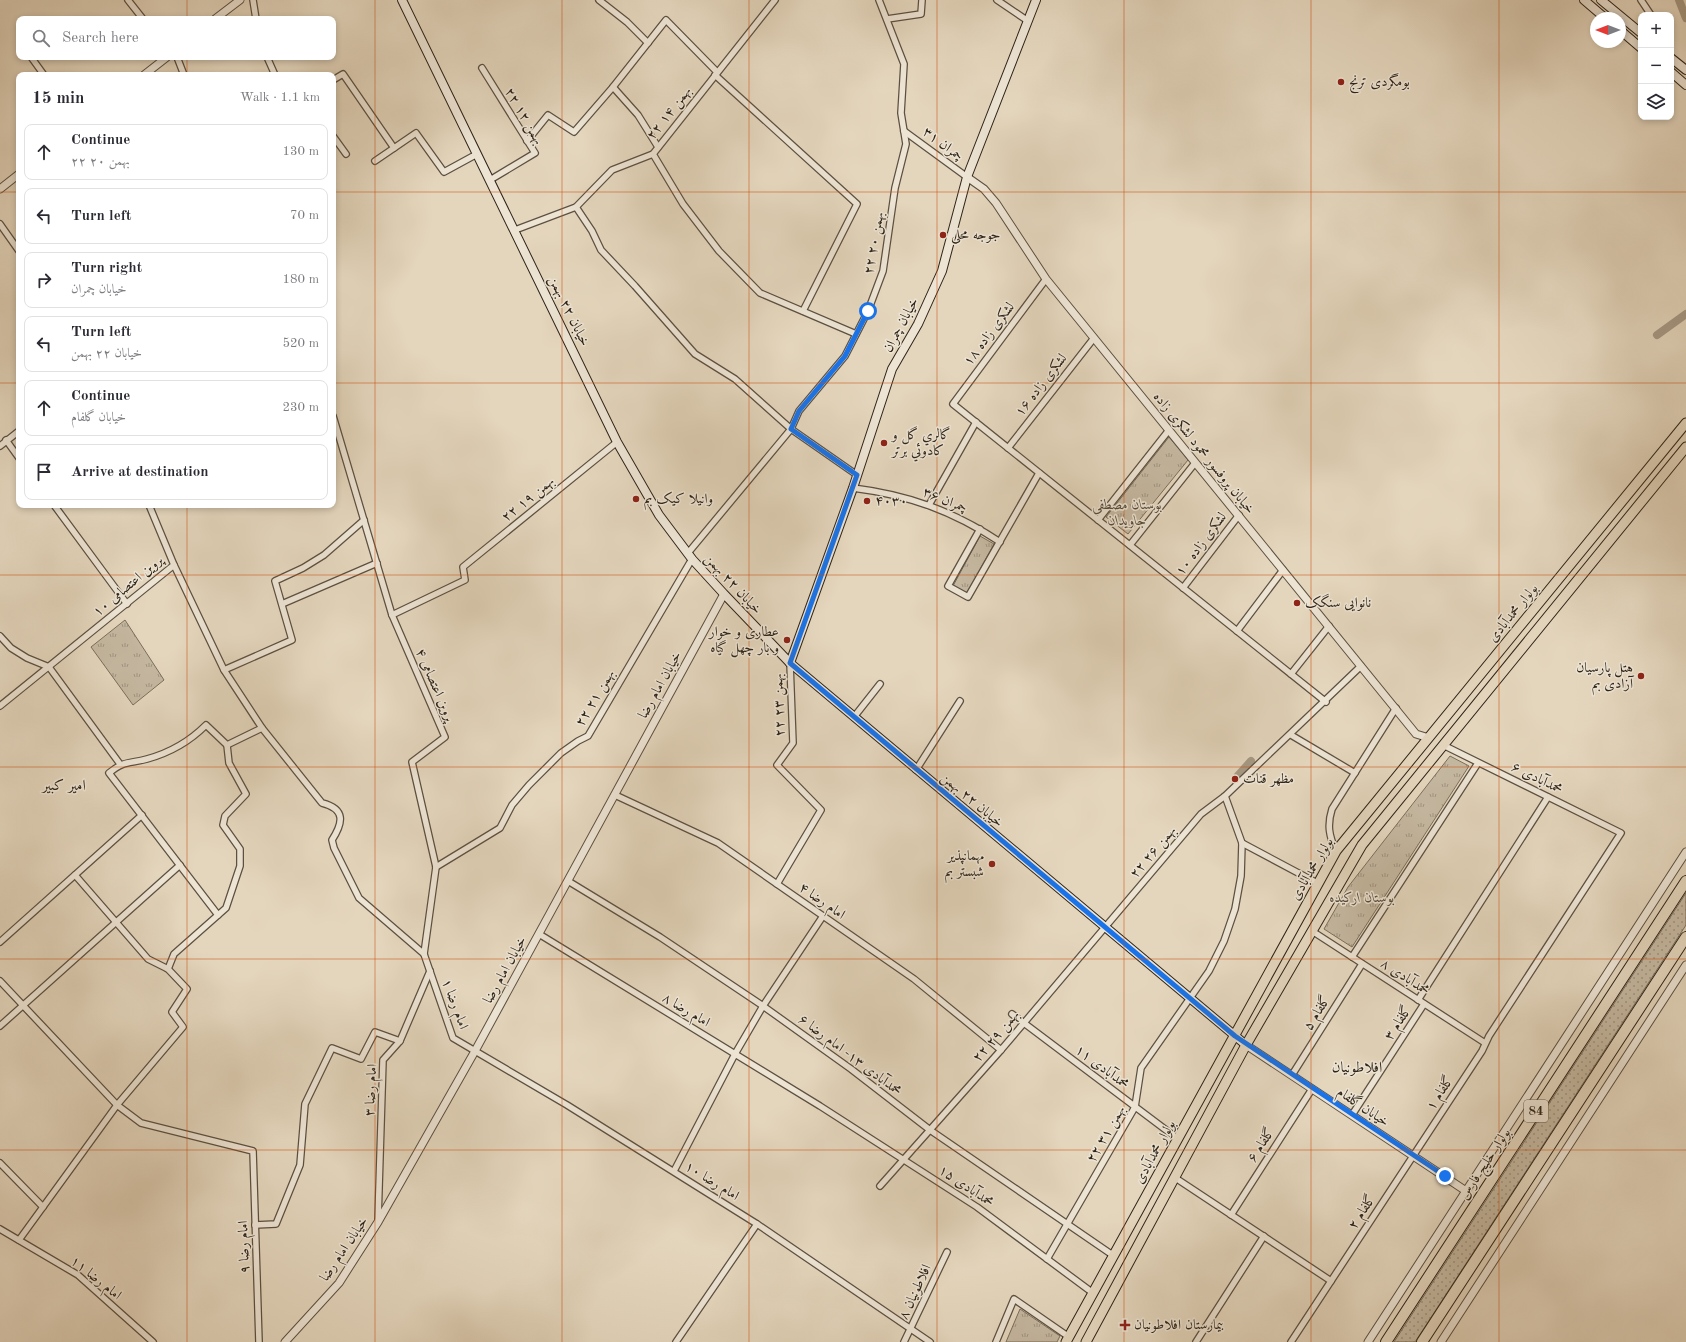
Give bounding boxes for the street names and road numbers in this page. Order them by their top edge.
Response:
street label: ۲۲ بهمن ۱۴ [644,84,696,143]
street label: ۲۲ بهمن ۱۲ [500,85,546,148]
street label: چمران ۳۱ [920,124,966,164]
street label: ۲۲ بهمن ۲۰ [862,211,888,276]
street label: خیابان ۲۲ بهمن [544,274,592,349]
street label: خیابان چمران [881,295,922,355]
street label: لشکری زاده ۱۸ [960,299,1019,369]
street label: لشکری زاده ١۶ [1012,351,1071,420]
street label: خیابان پروفسور محمود لشکری زاده [1149,389,1258,518]
street label: ۲۲ بهمن ۱۹ [499,474,558,526]
street label: چمران ۳۶ [920,485,969,516]
street label: لشکری زاده ١٠ [1172,509,1231,579]
street label: خیابان ۲۲ بهمن [700,551,764,618]
street label: پروین اعتصامی ۱۰ [91,552,167,620]
street label: بولوار محمدآبادی [1484,580,1541,645]
street label: پروین اعتصامی ۴ [412,646,457,725]
street label: خیابان امام رضا [636,649,688,723]
street label: ۲۲ بهمن ۲۱ [573,667,619,730]
street label: ۲۲ بهمن ۲۳ [771,673,789,737]
street label: محمدآبادی ۶ [1509,758,1566,797]
street label: خیابان ۲۲ بهمن [937,770,1006,831]
street label: ۲۲ بهمن ۲۶ [1127,823,1180,882]
street label: بولوار محمدآبادی [1286,834,1337,903]
street label: امام رضا ۴ [794,880,848,926]
street label: خیابان امام رضا [481,934,533,1008]
street label: محمدآبادی ۸ [1378,955,1433,999]
street label: امام رضا ۱ [435,977,471,1033]
street label: امام رضا ۸ [657,990,712,1034]
street label: گلفام ۵ [1299,992,1337,1035]
street label: گلفام ۳ [1380,1002,1418,1045]
street label: ۲۲ بهمن ۲۹ [970,1008,1024,1066]
street label: محمدآبادی ۱۳- امام رضا ۶ [793,1010,905,1102]
street label: محمدآبادی ۱۱ [1072,1041,1133,1092]
street label: امام رضا ۳ [363,1063,384,1117]
street label: گلفام ۱ [1422,1072,1460,1115]
street label: خیابان گلفام [1332,1083,1393,1134]
road number: 84 [1524,1100,1548,1122]
street label: ۲۲ بهمن ۳۱ [1084,1103,1130,1166]
street label: بولوار محمدآبادی [1130,1117,1179,1187]
street label: گلفام ۶ [1243,1124,1281,1167]
street label: بولوار خلیج فارس [1457,1126,1517,1205]
street label: امام رضا ۱۰ [680,1159,741,1207]
street label: محمدآبادی ۱۵ [935,1161,997,1210]
street label: گلفام ۲ [1344,1191,1382,1234]
street label: خیابان امام رضا [317,1214,375,1286]
street label: امام رضا ۹ [236,1220,257,1274]
street label: امام رضا ۱۱ [65,1253,124,1306]
street label: افلاطونیان ۸ [896,1262,935,1322]

